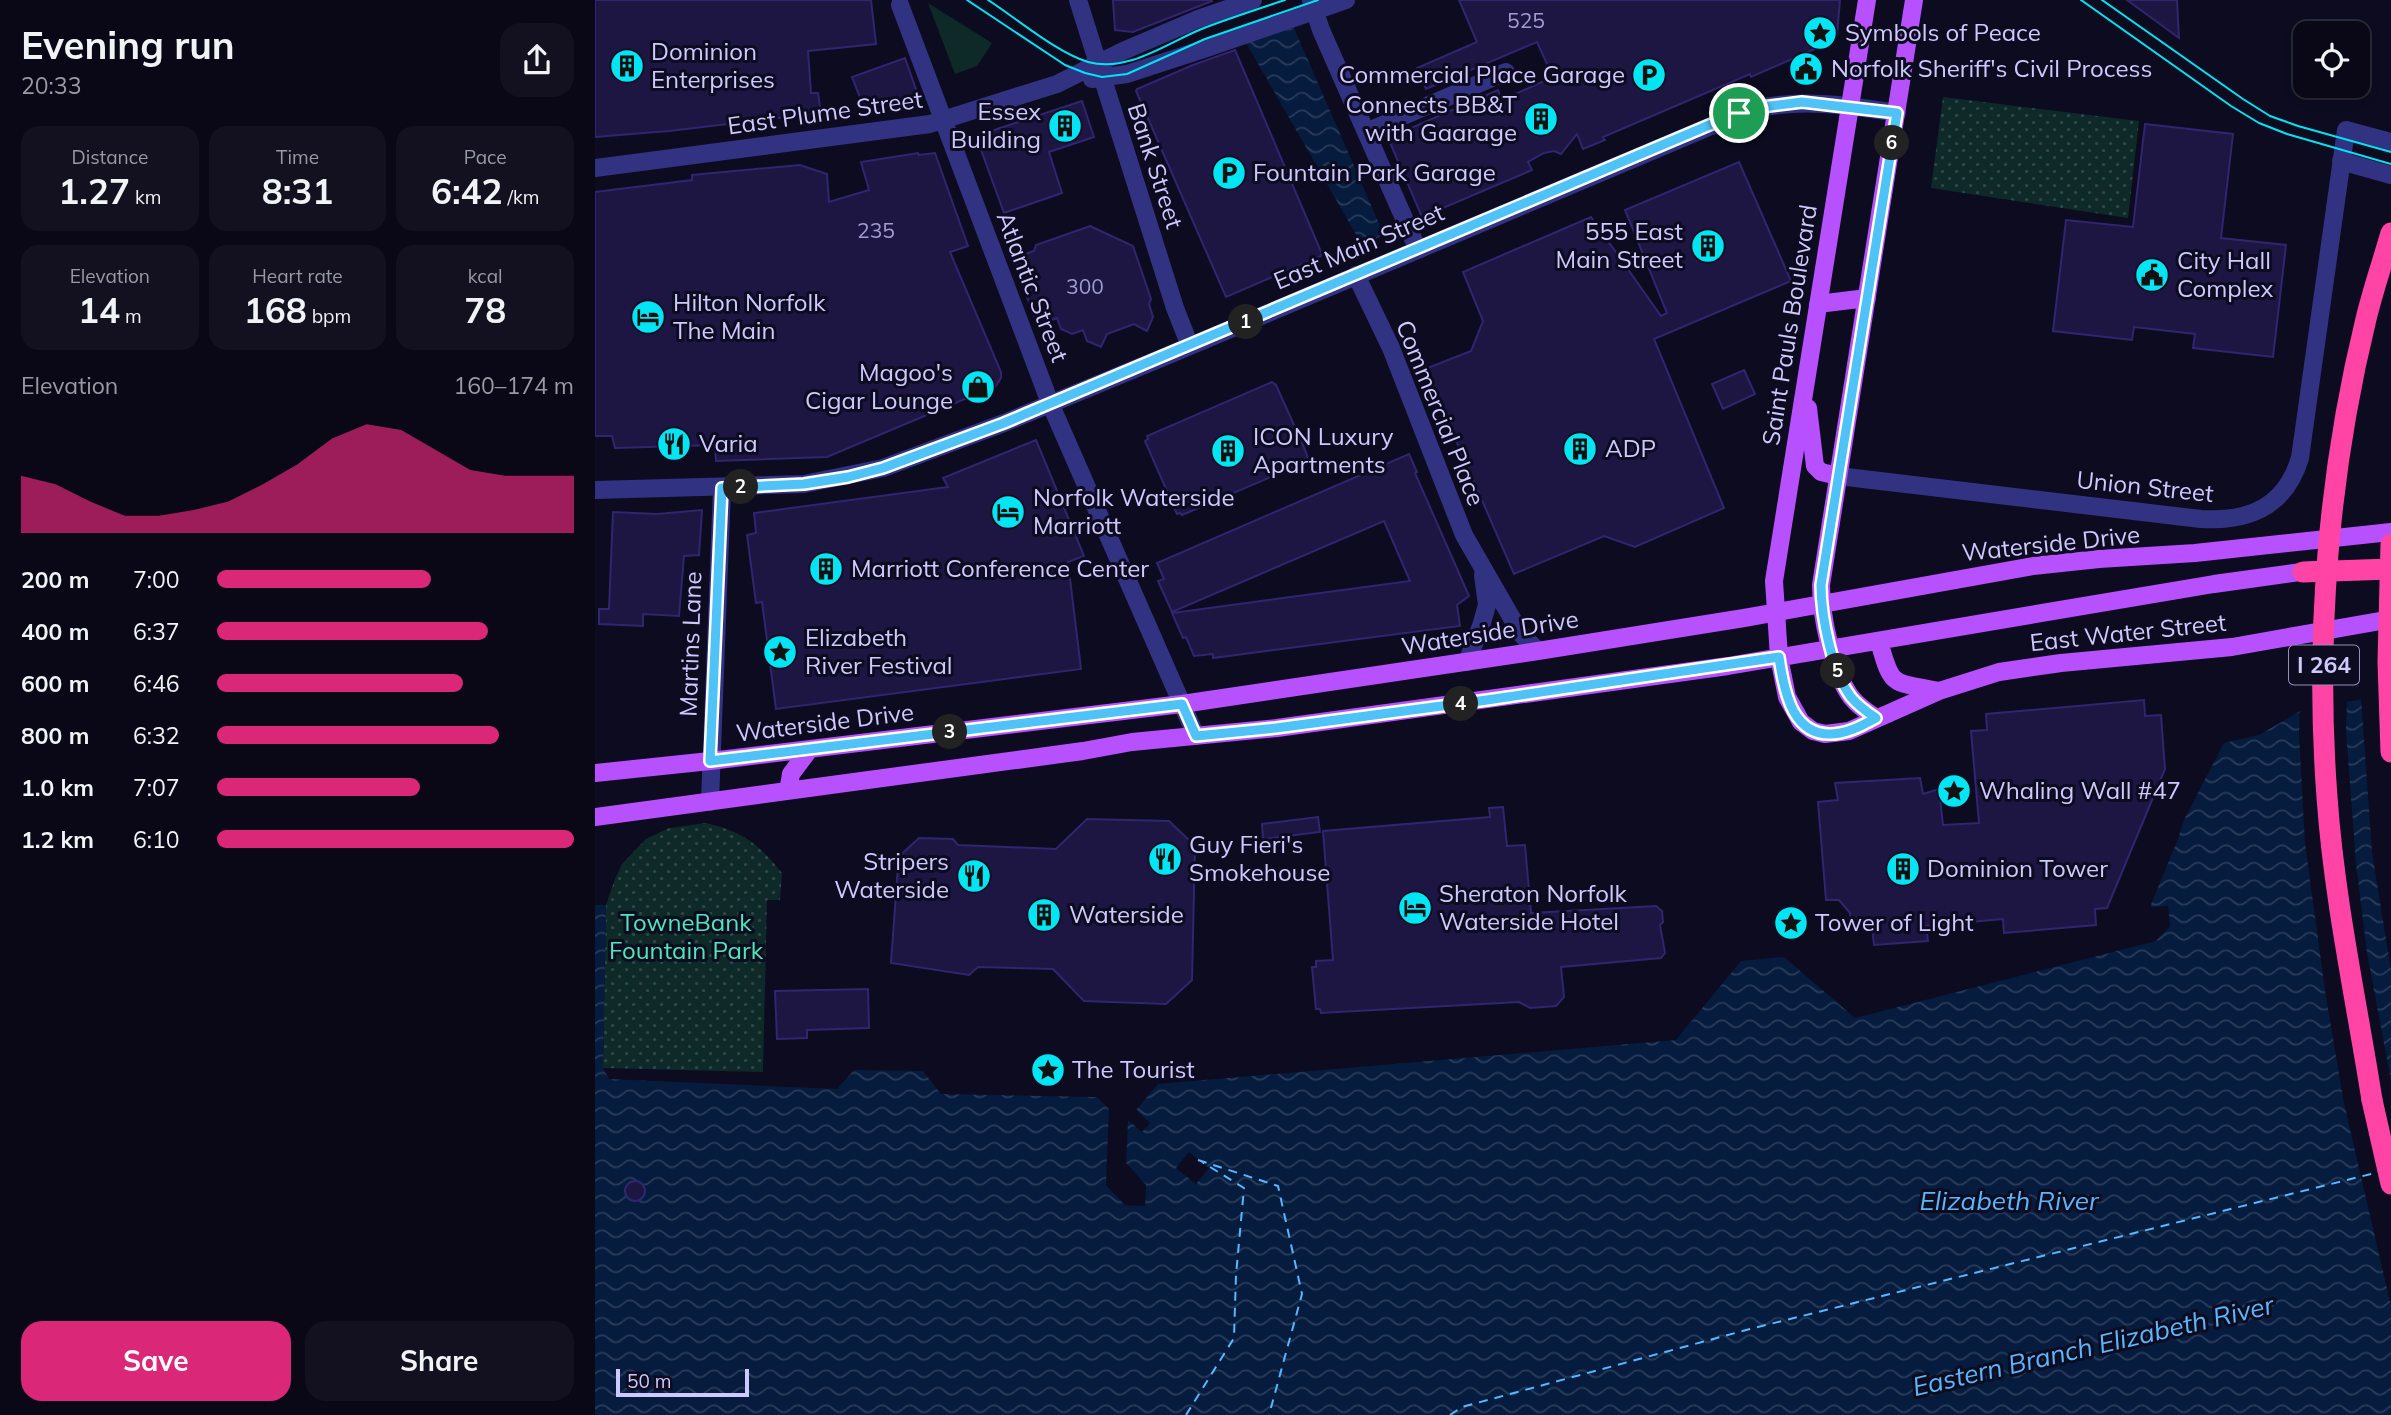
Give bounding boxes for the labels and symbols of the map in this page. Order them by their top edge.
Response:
house number: 525 [1507,7,1545,33]
place icon: Symbols of Peace [1801,14,1839,52]
place label: Symbols of Peace [1845,17,2041,47]
place label: Dominion Enterprises [651,36,775,94]
building icon: Dominion Enterprises [608,47,646,85]
public building icon: Norfolk Sheriff's Civil Process [1787,50,1825,88]
place label: Norfolk Sheriff's Civil Process [1831,53,2152,83]
parking icon: Commercial Place Garage [1630,56,1668,94]
place label: Commercial Place Garage [1339,59,1625,89]
street label: East Plume Street [725,83,924,141]
pin [1709,83,1769,143]
place label: Connects BB&T with Gaarage [1346,89,1518,147]
place label: Essex Building [951,96,1041,154]
street label: Bank Street [1122,99,1190,232]
building icon: Connects BB&T with Gaarage [1522,100,1560,138]
building icon: Essex Building [1046,107,1084,145]
pin: 6 [1875,125,1909,160]
parking icon: Fountain Park Garage [1210,154,1248,192]
place label: Fountain Park Garage [1253,157,1496,187]
street label: East Main Street [1269,197,1448,295]
street label: Saint Pauls Boulevard [1755,202,1823,447]
street label: Atlantic Street [991,207,1075,366]
place label: 555 East Main Street [1556,216,1683,274]
house number: 235 [857,217,895,243]
building icon: 555 East Main Street [1689,227,1727,265]
place label: City Hall Complex [2177,245,2273,303]
public building icon: City Hall Complex [2133,256,2171,294]
house number: 300 [1066,273,1104,299]
place label: Hilton Norfolk The Main [673,287,826,345]
hotel icon: Hilton Norfolk The Main [629,298,667,336]
pin: 1 [1229,304,1263,340]
street label: Commercial Place [1390,315,1492,510]
place label: Magoo's Cigar Lounge [805,357,953,415]
shop icon: Magoo's Cigar Lounge [959,368,997,406]
place label: ICON Luxury Apartments [1253,421,1394,479]
restaurant icon: Varia [655,425,693,463]
place label: Varia [699,428,758,458]
building icon: ADP [1561,430,1599,468]
building icon: ICON Luxury Apartments [1209,432,1247,470]
place label: ADP [1605,433,1656,463]
street label: Union Street [2075,464,2215,508]
pin: 2 [723,470,759,504]
place label: Norfolk Waterside Marriott [1033,482,1235,540]
hotel icon: Norfolk Waterside Marriott [989,493,1027,531]
street label: Waterside Drive [1960,519,2141,567]
building icon: Marriott Conference Center [807,550,845,588]
place label: Marriott Conference Center [851,553,1149,583]
street label: Martins Lane [672,571,708,717]
street label: Waterside Drive [1399,603,1581,661]
street label: East Water Street [2028,607,2228,657]
place label: Elizabeth River Festival [805,622,953,680]
place icon: Elizabeth River Festival [761,633,799,671]
road number: I 264 [2289,646,2359,684]
pin: 5 [1821,654,1855,688]
pin: 4 [1443,686,1479,722]
street label: Waterside Drive [734,696,916,748]
pin: 3 [933,714,967,750]
place icon: Whaling Wall #47 [1935,772,1973,810]
place label: Whaling Wall #47 [1979,775,2181,805]
place label: Guy Fieri's Smokehouse [1189,829,1330,887]
restaurant icon: Guy Fieri's Smokehouse [1146,840,1184,878]
place label: Stripers Waterside [834,846,949,904]
building icon: Dominion Tower [1884,850,1922,888]
place label: Dominion Tower [1927,853,2108,883]
restaurant icon: Stripers Waterside [955,857,993,895]
place label: Sheraton Norfolk Waterside Hotel [1439,878,1628,936]
hotel icon: Sheraton Norfolk Waterside Hotel [1396,889,1434,927]
building icon: Waterside [1025,896,1063,934]
place label: Waterside [1069,899,1184,929]
place icon: Tower of Light [1772,904,1810,942]
park label: TowneBank Fountain Park [609,907,764,965]
place label: Tower of Light [1815,907,1974,937]
place icon: The Tourist [1029,1051,1067,1089]
place label: The Tourist [1072,1054,1195,1084]
water label: Elizabeth River [1920,1184,2100,1217]
water label: Eastern Branch Elizabeth River [1909,1288,2278,1403]
scale bar [616,1366,749,1398]

